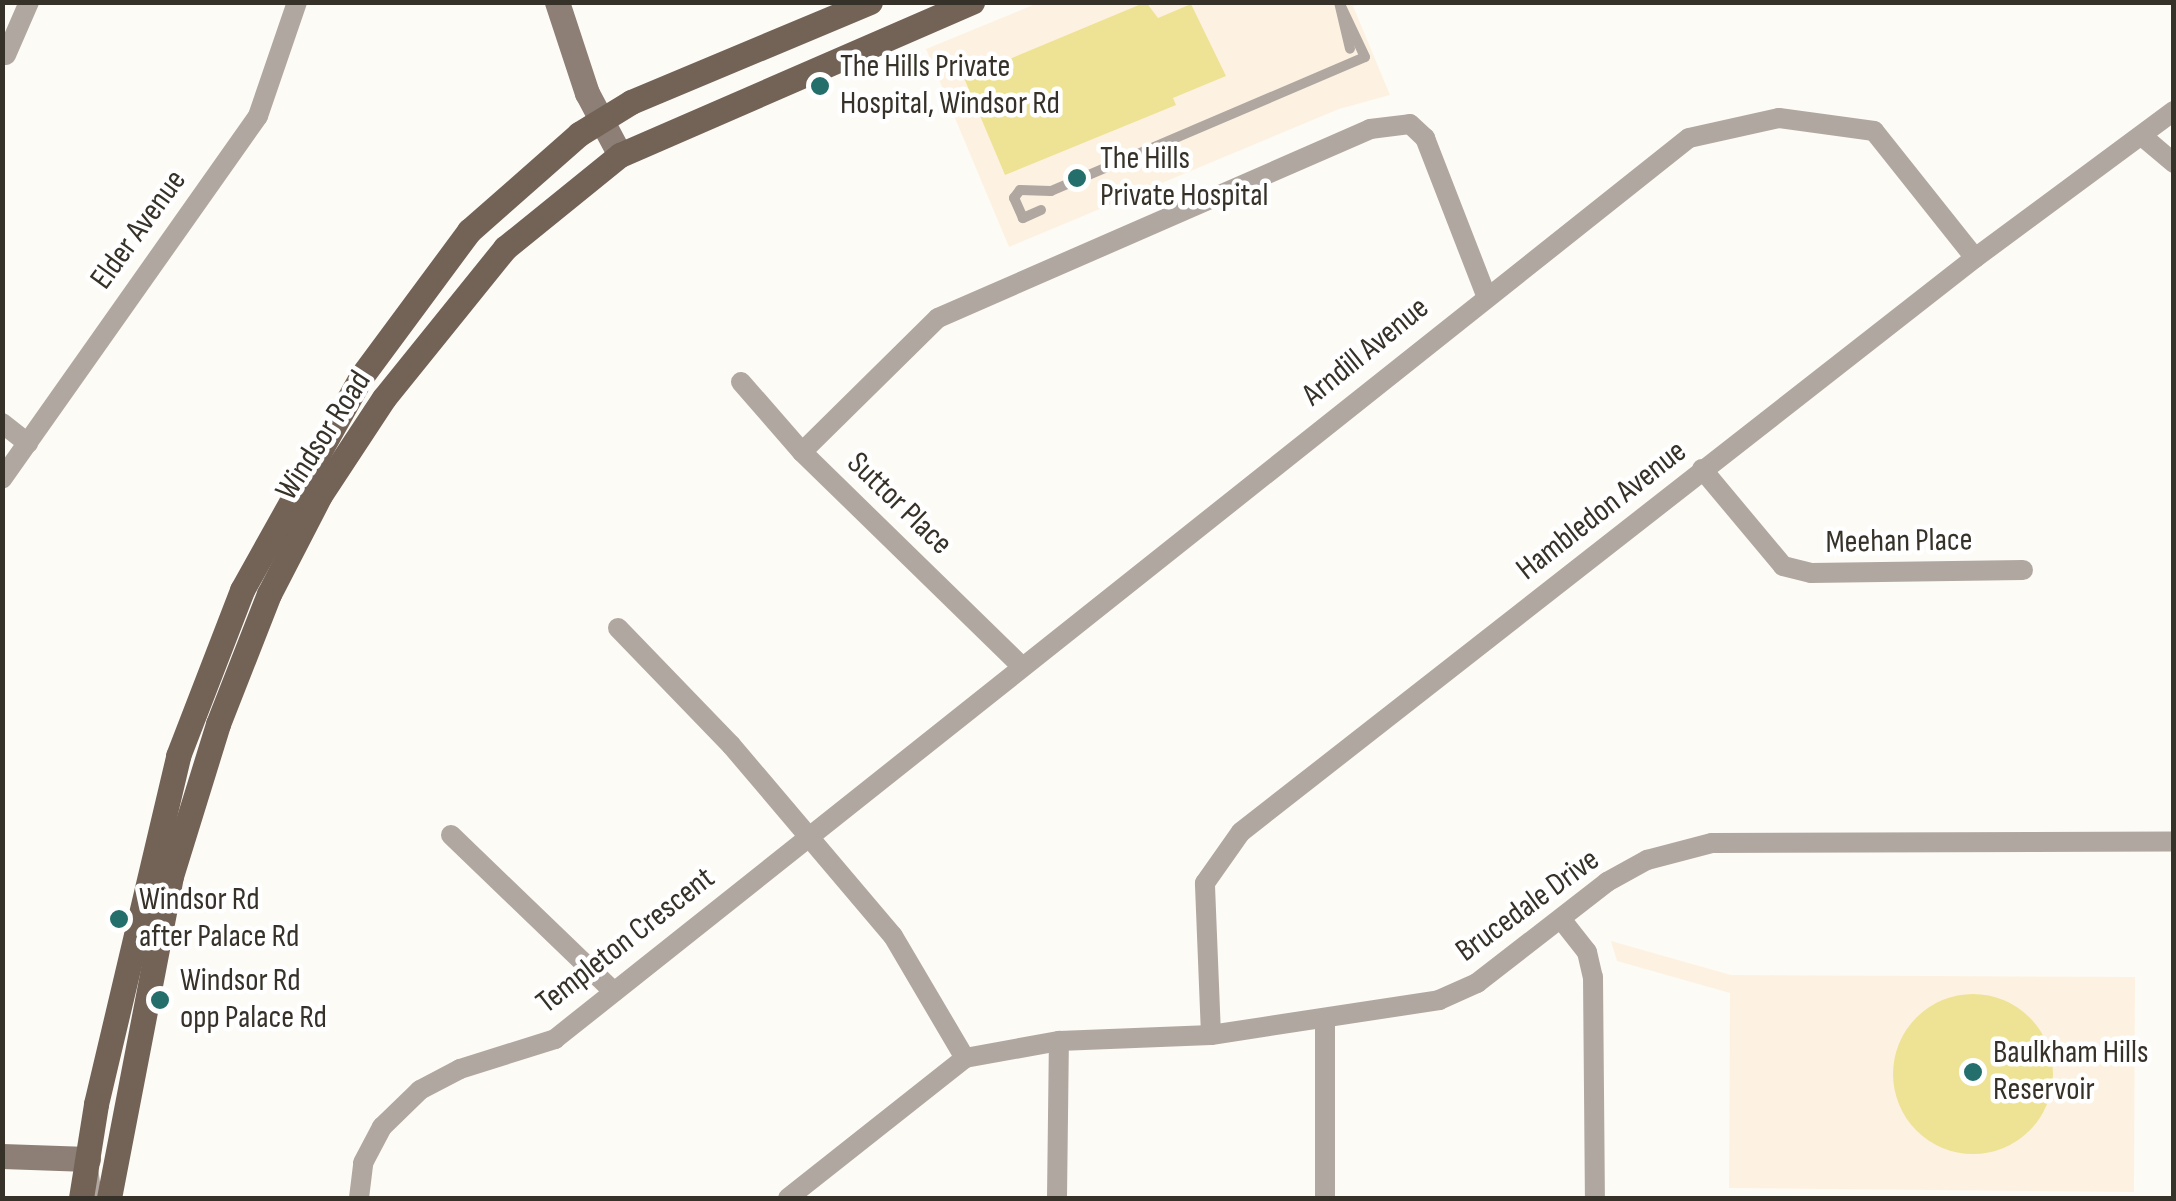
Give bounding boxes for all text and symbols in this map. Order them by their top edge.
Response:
place label: The Hills Private Hospital, Windsor Rd [840,49,1060,124]
marker: The Hills Private Hospital, Windsor Rd [809,75,831,97]
place label: The Hills Private Hospital [1100,141,1268,216]
street label: Elder Avenue [83,163,195,297]
marker: The Hills Private Hospital [1064,165,1090,191]
street label: Arndill Avenue [1295,289,1437,415]
street label: Windsor Road [268,364,380,508]
street label: Hambledon Avenue [1509,433,1695,589]
street label: Suttor Place [838,445,960,563]
street label: Meehan Place [1825,522,1973,562]
street label: Brucedale Drive [1449,841,1607,971]
street label: Templeton Crescent [529,860,723,1022]
place label: Windsor Rd after Palace Rd [139,882,299,957]
marker: Windsor Rd after Palace Rd [108,908,130,930]
place label: Windsor Rd opp Palace Rd [180,963,327,1038]
marker: Windsor Rd opp Palace Rd [149,989,171,1011]
place label: Baulkham Hills Reservoir [1993,1035,2148,1110]
marker: Baulkham Hills Reservoir [1962,1061,1984,1083]

